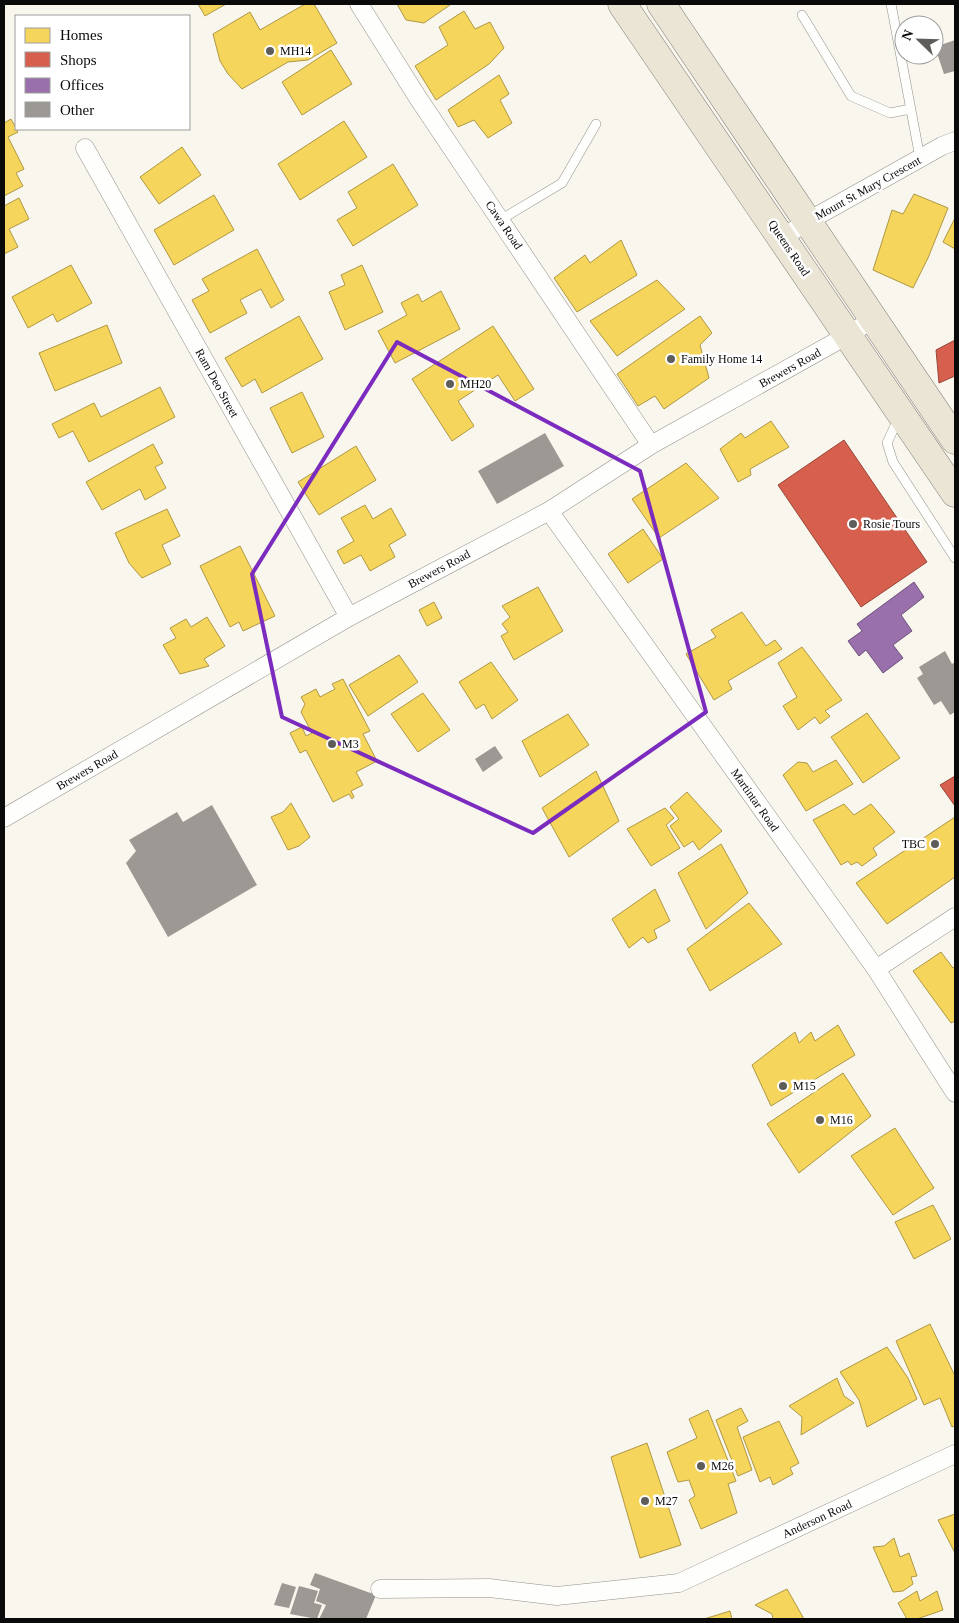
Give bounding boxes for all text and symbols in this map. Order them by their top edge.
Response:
legend [15,15,190,130]
north arrow [894,15,944,65]
text: Homes [60,27,103,43]
text: N [899,28,916,43]
place label: MH14 [280,44,311,58]
marker: MH14 [264,45,276,57]
text: Shops [60,52,97,68]
text: Offices [60,77,104,93]
text: Other [60,102,94,118]
street label: Mount St Mary Crescent [813,153,924,223]
street label: Cawa Road [483,198,525,252]
street label: Queens Road [765,217,813,279]
street label: Brewers Road [757,345,823,391]
street label: Ram Deo Street [192,346,242,420]
place label: Family Home 14 [681,352,762,366]
marker: Family Home 14 [665,353,677,365]
place label: MH20 [460,377,491,391]
marker: MH20 [444,378,456,390]
place label: Rosie Tours [863,517,921,531]
marker: Rosie Tours [847,518,859,530]
street label: Brewers Road [406,547,472,591]
place label: M3 [342,737,359,751]
marker: M3 [326,738,338,750]
street label: Brewers Road [54,747,120,793]
street label: Martintar Road [728,766,782,834]
place label: TBC [902,837,925,851]
marker: TBC [929,838,941,850]
place label: M15 [793,1079,816,1093]
marker: M15 [777,1080,789,1092]
place label: M16 [830,1113,853,1127]
marker: M16 [814,1114,826,1126]
place label: M26 [711,1459,734,1473]
marker: M26 [695,1460,707,1472]
place label: M27 [655,1494,678,1508]
marker: M27 [639,1495,651,1507]
street label: Anderson Road [780,1497,854,1541]

